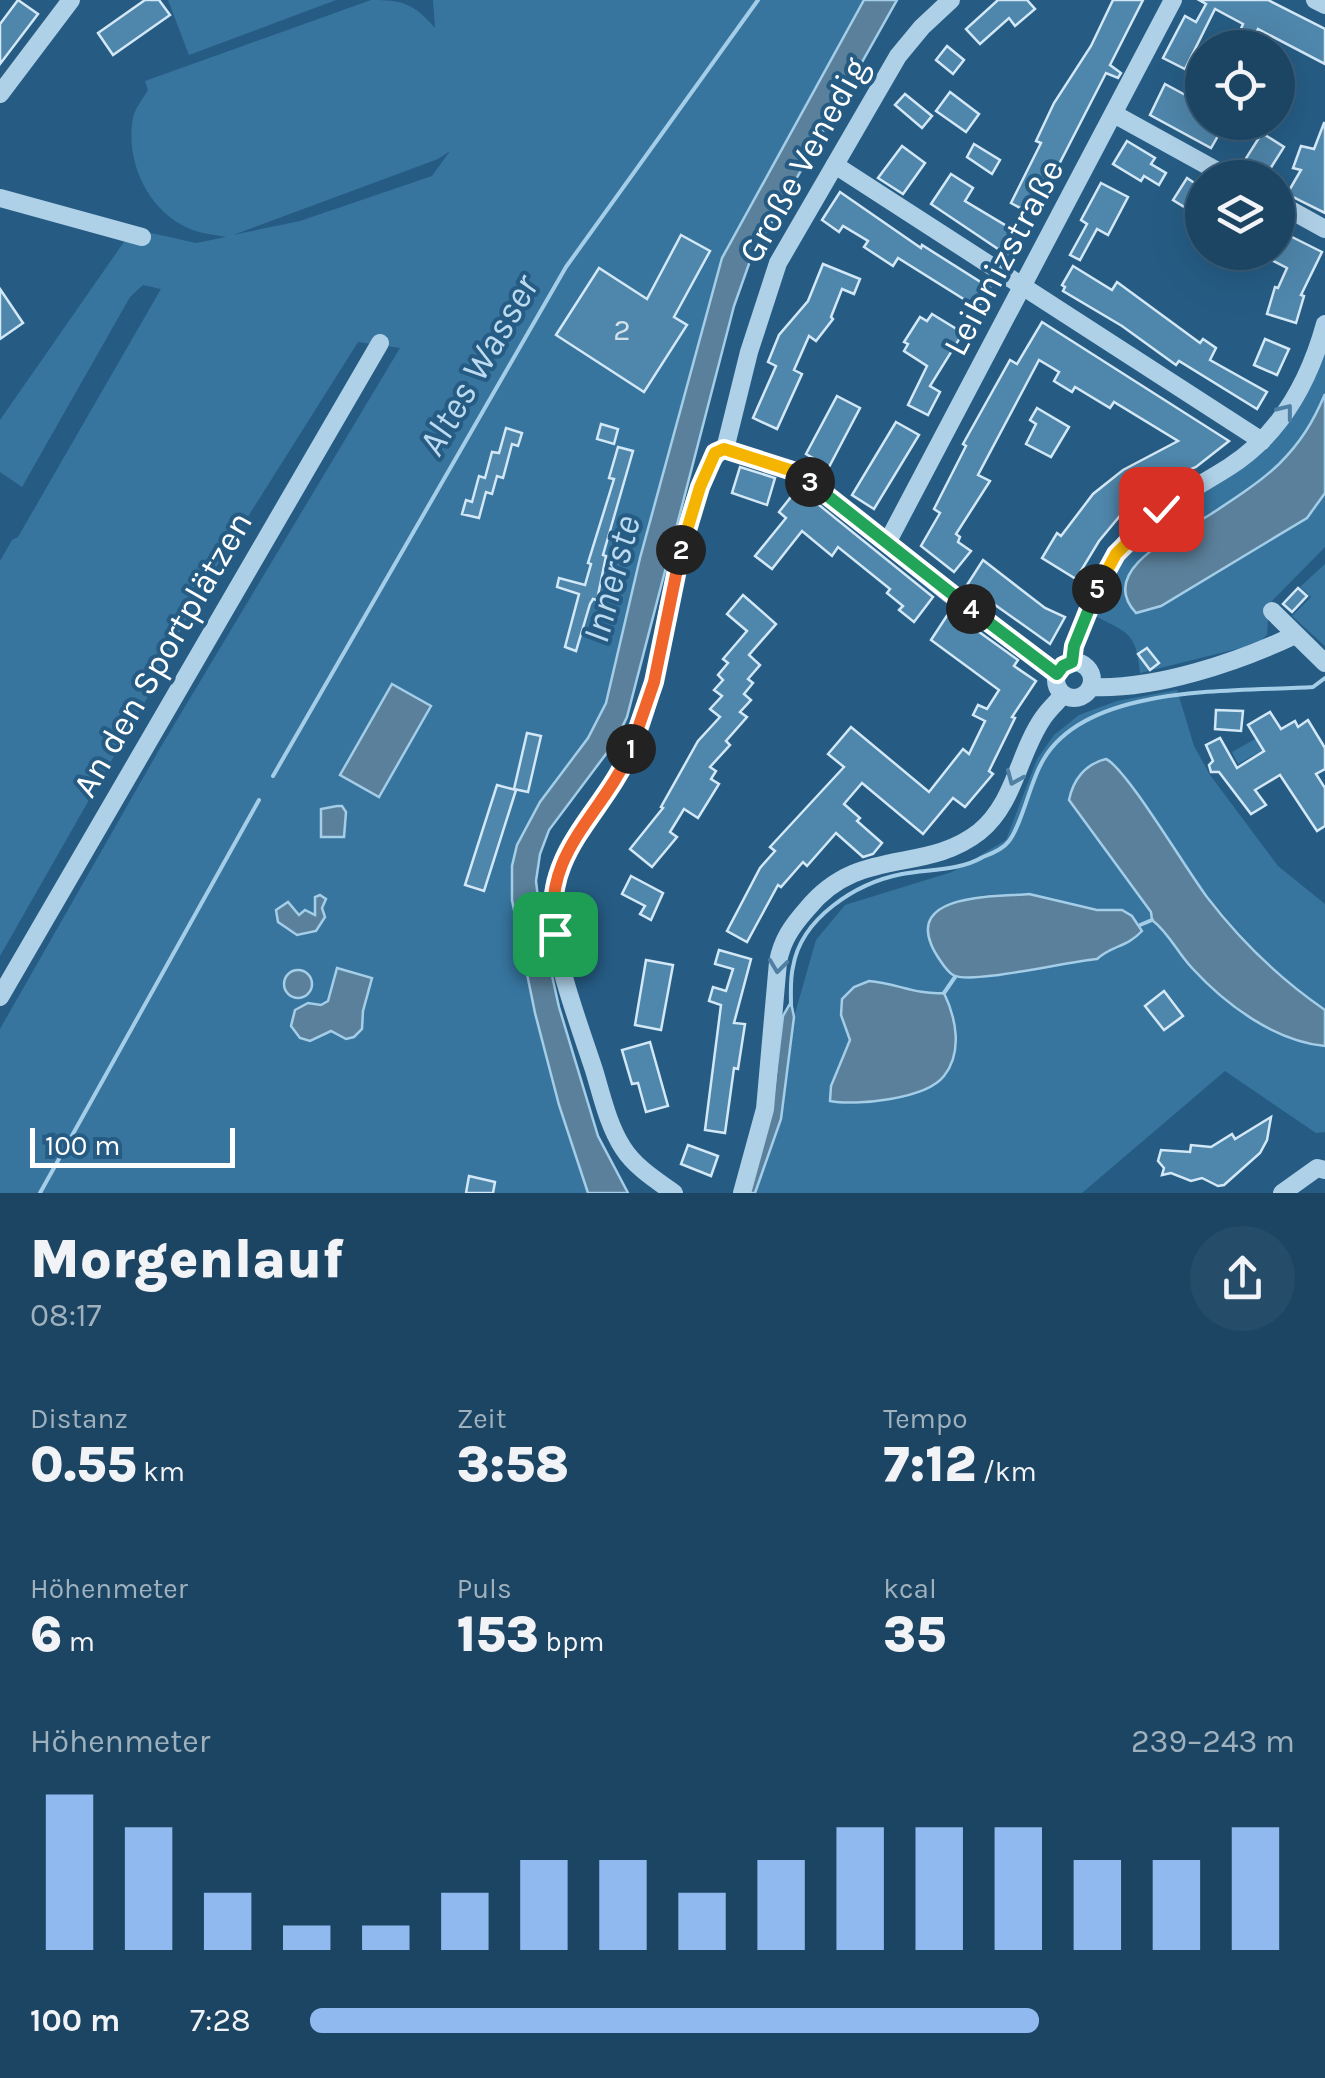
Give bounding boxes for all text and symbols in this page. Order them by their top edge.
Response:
map controls [1185,30,1295,270]
button: locate [1185,30,1295,140]
street label: Große Venedig [730,50,877,270]
street label: Leibnizstraße [934,152,1072,362]
button: layers [1185,160,1295,270]
water label: Altes Wasser [409,265,549,464]
house number: 2 [613,312,631,348]
one-way arrow [1275,404,1292,422]
pin: 3 [785,457,835,507]
text: 3 [801,465,819,498]
pin [1119,467,1204,552]
icon: check [1134,482,1189,537]
street label: An den Sportplätzen [64,504,261,804]
water label: Innerste [573,511,650,648]
pin: 2 [656,525,706,575]
text: 2 [673,533,689,566]
pin: 5 [1072,564,1122,614]
text: 5 [1089,572,1105,605]
pin: 4 [946,584,996,634]
text: 4 [963,592,979,625]
pin: 1 [606,724,656,774]
text: 1 [626,732,636,765]
one-way arrow [1006,768,1026,786]
pin [513,892,598,977]
icon: arrive [528,907,583,962]
one-way arrow [768,959,789,975]
scale bar [30,1123,235,1168]
text: 100 m [45,1129,120,1162]
button: share [1190,1226,1295,1331]
text: Morgenlauf [30,1227,344,1291]
text: 08:17 [30,1297,102,1334]
text: Distanz [30,1402,128,1435]
text: Zeit [457,1402,506,1435]
text: Tempo [883,1402,967,1435]
text: 0.55 [30,1435,136,1494]
text: 3:58 [457,1435,569,1494]
text: 7:12 [883,1435,976,1494]
text: km [136,1455,185,1488]
text: /km [976,1455,1037,1488]
text: Höhenmeter [30,1572,188,1605]
text: Puls [457,1572,512,1605]
text: kcal [883,1572,937,1605]
text: 6 [30,1605,62,1664]
text: 153 [457,1605,539,1664]
text: 35 [883,1605,946,1664]
text: m [62,1625,95,1658]
text: bpm [539,1625,604,1658]
text: Höhenmeter [30,1723,210,1760]
text: 239–243 m [1131,1723,1295,1760]
text: 100 m [30,2002,120,2039]
text: 7:28 [190,2002,251,2039]

